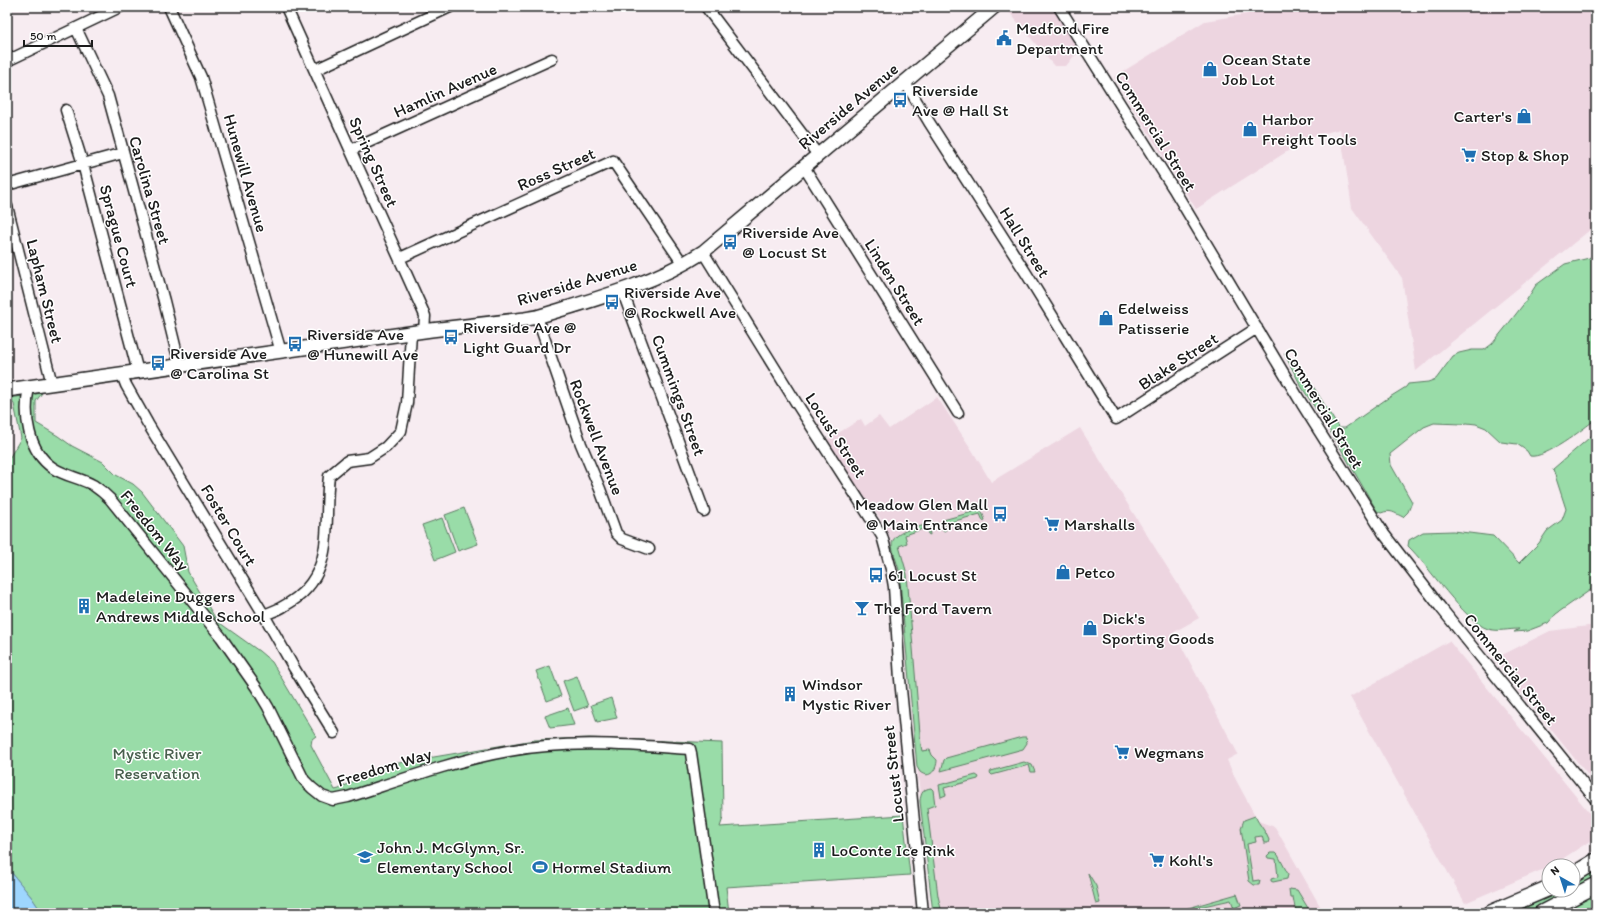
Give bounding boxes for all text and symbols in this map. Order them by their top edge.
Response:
place label: Medford Fire Department [1016,18,1109,58]
scale bar [24,22,92,48]
text: 50 m [30,29,56,43]
public building icon: Medford Fire Department [995,29,1013,47]
place label: Ocean State Job Lot [1222,49,1311,89]
street label: Hamlin Avenue [390,58,500,122]
street label: Riverside Avenue [794,58,902,154]
shop icon: Ocean State Job Lot [1201,60,1219,78]
street label: Commercial Street [1111,67,1201,195]
place label: Riverside Ave @ Hall St [912,80,1009,120]
bus stop icon: Riverside Ave @ Hall St [891,91,909,109]
place label: Carter's [1454,106,1512,126]
shop icon: Carter's [1515,107,1533,125]
place label: Harbor Freight Tools [1262,109,1357,149]
street label: Hunewill Avenue [220,112,272,234]
street label: Spring Street [345,114,403,210]
shop icon: Harbor Freight Tools [1241,120,1259,138]
street label: Carolina Street [125,134,175,246]
street label: Ross Street [514,143,599,195]
place label: Stop & Shop [1481,145,1569,165]
supermarket icon: Stop & Shop [1460,146,1478,164]
street label: Sprague Court [96,182,143,290]
street label: Hall Street [996,203,1055,281]
place label: Riverside Ave @ Locust St [742,222,839,262]
bus stop icon: Riverside Ave @ Locust St [721,233,739,251]
street label: Linden Street [860,235,930,329]
street label: Lapham Street [22,237,68,345]
street label: Riverside Avenue [515,254,639,310]
place label: Riverside Ave @ Rockwell Ave [624,282,736,322]
bus stop icon: Riverside Ave @ Rockwell Ave [603,293,621,311]
place label: Edelweiss Patisserie [1118,298,1189,338]
shop icon: Edelweiss Patisserie [1097,309,1115,327]
place label: Riverside Ave @ Light Guard Dr [463,317,577,357]
place label: Riverside Ave @ Hunewill Ave [307,324,419,364]
bus stop icon: Riverside Ave @ Light Guard Dr [442,328,460,346]
street label: Blake Street [1135,328,1222,394]
street label: Cummings Street [648,332,710,459]
bus stop icon: Riverside Ave @ Hunewill Ave [286,335,304,353]
place label: Riverside Ave @ Carolina St [170,343,269,383]
street label: Commercial Street [1280,344,1368,473]
bus stop icon: Riverside Ave @ Carolina St [149,354,167,372]
street label: Rockwell Avenue [566,376,628,498]
street label: Locust Street [801,389,871,481]
street label: Foster Court [197,481,261,570]
street label: Freedom Way [116,486,194,574]
place label: Meadow Glen Mall @ Main Entrance [855,494,988,534]
bus stop icon: Meadow Glen Mall @ Main Entrance [991,505,1009,523]
place label: Marshalls [1064,514,1135,534]
supermarket icon: Marshalls [1043,515,1061,533]
place label: Petco [1075,562,1115,582]
shop icon: Petco [1054,563,1072,581]
place label: 61 Locust St [888,565,977,585]
bus stop icon: 61 Locust St [867,566,885,584]
place label: Madeleine Duggers Andrews Middle School [96,586,266,626]
building icon: Madeleine Duggers Andrews Middle School [75,597,93,615]
place label: The Ford Tavern [874,598,992,618]
bar icon: The Ford Tavern [853,599,871,617]
place label: Dick's Sporting Goods [1102,608,1214,648]
street label: Commercial Street [1460,609,1562,729]
shop icon: Dick's Sporting Goods [1081,619,1099,637]
place label: Windsor Mystic River [802,674,891,714]
building icon: Windsor Mystic River [781,685,799,703]
street label: Locust Street [878,725,908,823]
place label: Wegmans [1134,742,1204,762]
park label: Mystic River Reservation [113,743,202,783]
street label: Freedom Way [334,743,434,791]
supermarket icon: Wegmans [1113,743,1131,761]
place label: John J. McGlynn, Sr. Elementary School [377,837,525,877]
place label: LoConte Ice Rink [831,840,955,860]
building icon: LoConte Ice Rink [810,841,828,859]
school or university icon: John J. McGlynn, Sr. Elementary School [356,848,374,866]
place label: Kohl's [1169,850,1213,870]
supermarket icon: Kohl's [1148,851,1166,869]
place label: Hormel Stadium [552,857,671,877]
sports icon: Hormel Stadium [531,858,549,876]
north arrow [1541,858,1581,898]
text: N [1548,863,1562,878]

